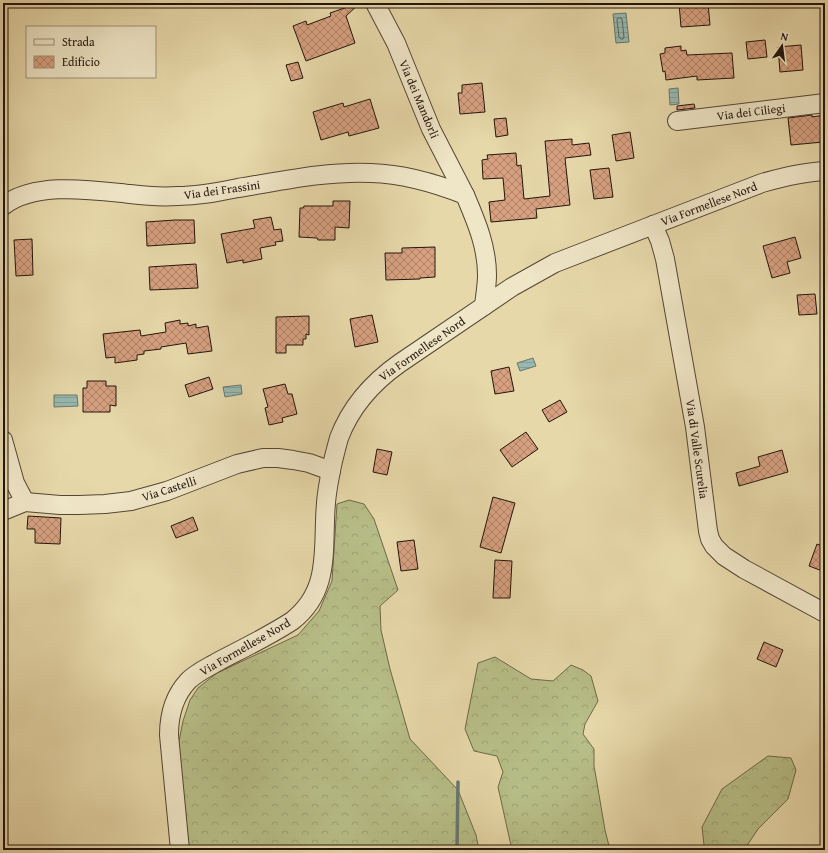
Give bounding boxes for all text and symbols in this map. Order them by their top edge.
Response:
legend [26,26,156,78]
north arrow [762,26,802,66]
text: N [779,28,791,45]
text: Strada [62,33,95,50]
text: Edificio [62,53,100,70]
street label: Via dei Mandorli [395,57,444,141]
street label: Via dei Ciliegi [716,99,787,124]
street label: Via dei Frassini [183,176,262,203]
street label: Via Formellese Nord [658,177,760,230]
street label: Via Formellese Nord [375,312,469,385]
street label: Via di Valle Scurelia [682,398,713,500]
street label: Via Castelli [139,472,199,505]
street label: Via Formellese Nord [196,613,294,679]

